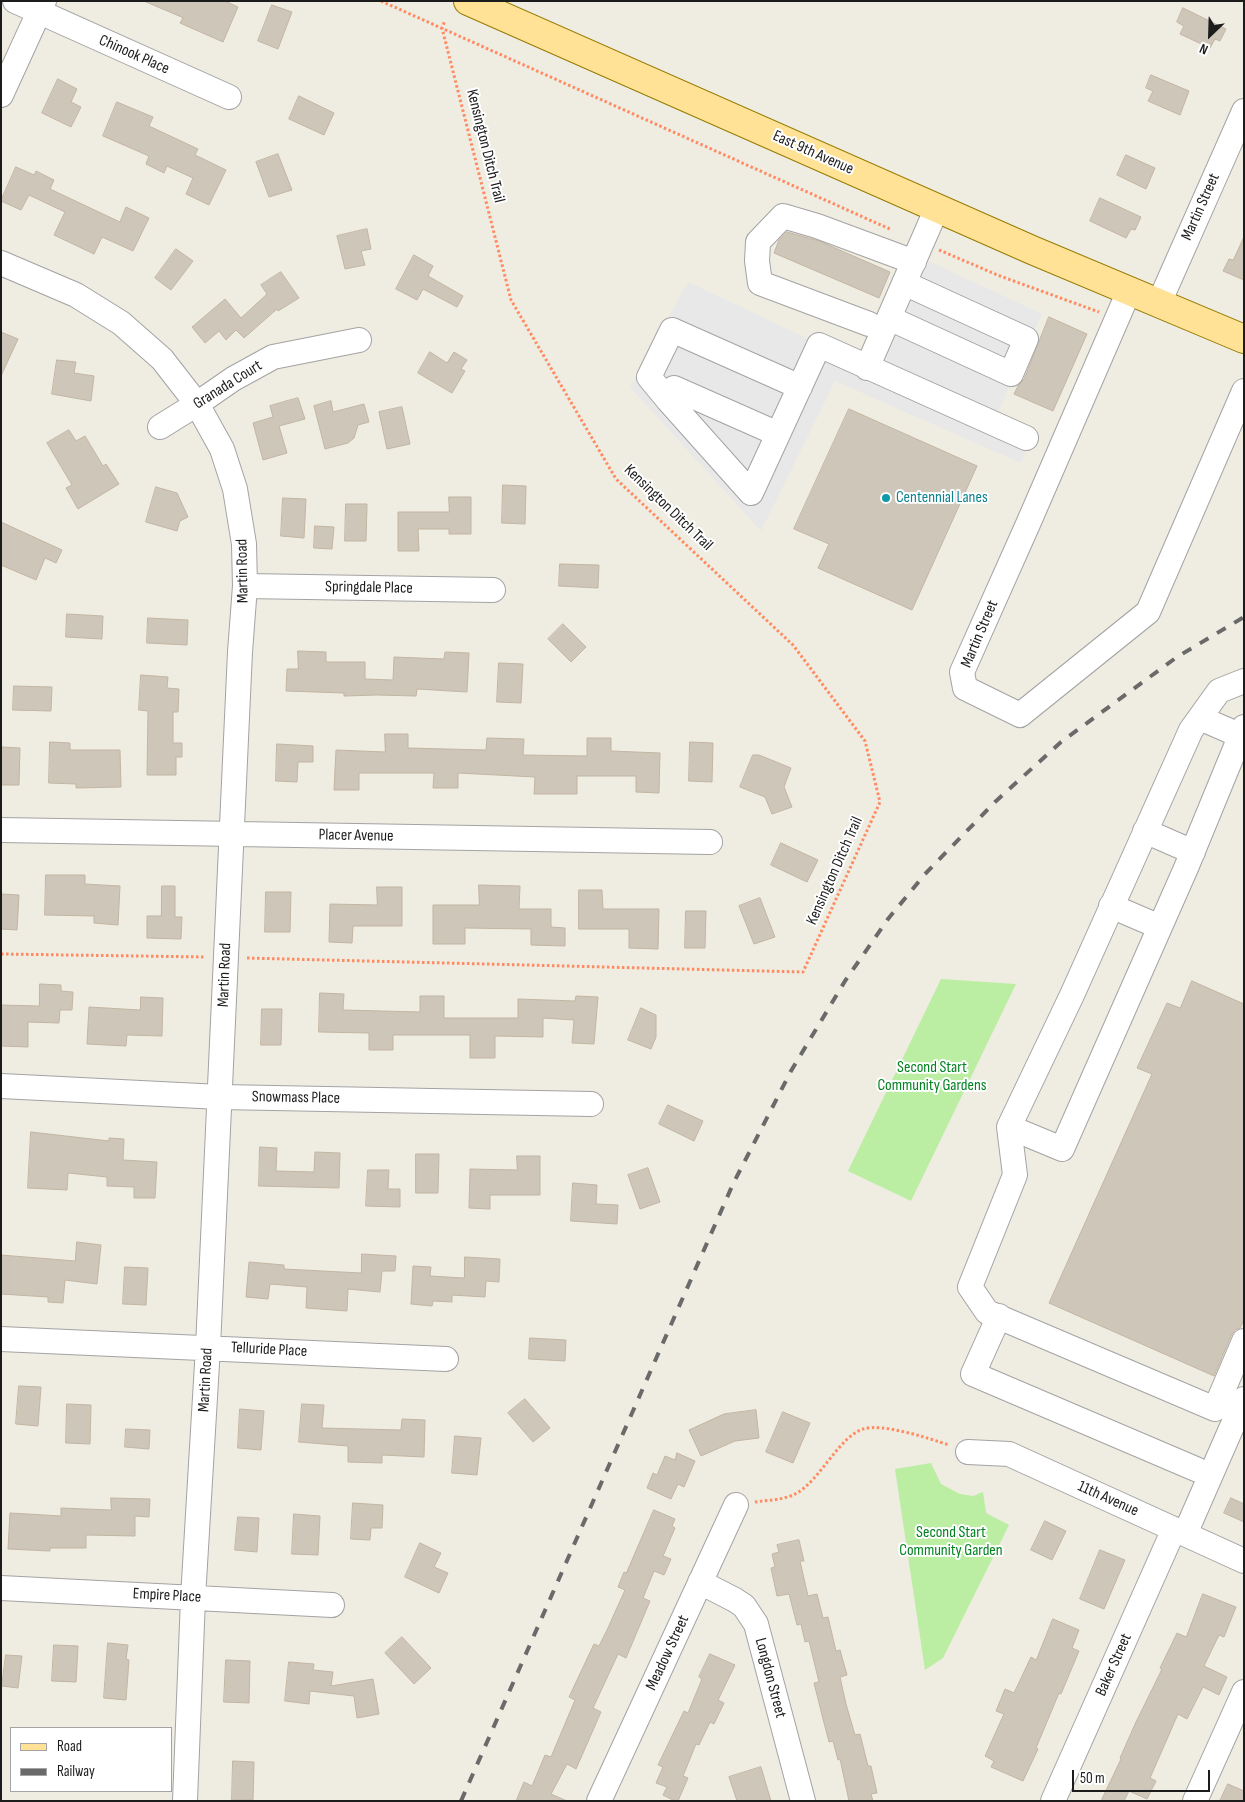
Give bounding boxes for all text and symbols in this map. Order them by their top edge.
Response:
north arrow [1185,10,1235,60]
street label: Chinook Place [96,31,172,79]
text: N [1197,40,1211,58]
street label: Kensington Ditch Trail [462,87,508,205]
street label: East 9th Avenue [770,127,856,179]
street label: Martin Street [1178,170,1224,244]
street label: Granada Court [190,356,266,414]
street label: Kensington Ditch Trail [620,461,716,555]
place label: Centennial Lanes [896,488,988,508]
marker: Centennial Lanes [880,492,892,504]
street label: Martin Road [233,539,253,603]
street label: Springdale Place [325,578,413,598]
street label: Martin Street [957,597,1003,671]
street label: Kensington Ditch Trail [803,814,867,928]
street label: Placer Avenue [318,826,394,846]
street label: Martin Road [214,943,236,1007]
park label: Second Start Community Gardens [877,1058,987,1096]
street label: Snowmass Place [252,1088,340,1108]
street label: Telluride Place [230,1338,308,1362]
street label: Martin Road [195,1347,217,1413]
street label: 11th Avenue [1075,1477,1141,1521]
park label: Second Start Community Garden [899,1523,1003,1561]
street label: Empire Place [132,1585,202,1607]
street label: Meadow Street [642,1612,694,1694]
street label: Baker Street [1092,1631,1136,1699]
street label: Longdon Street [750,1636,790,1720]
legend [10,1727,172,1792]
text: Road [57,1737,82,1756]
scale bar [1075,1760,1212,1792]
text: Railway [57,1762,95,1781]
text: 50 m [1080,1769,1105,1788]

